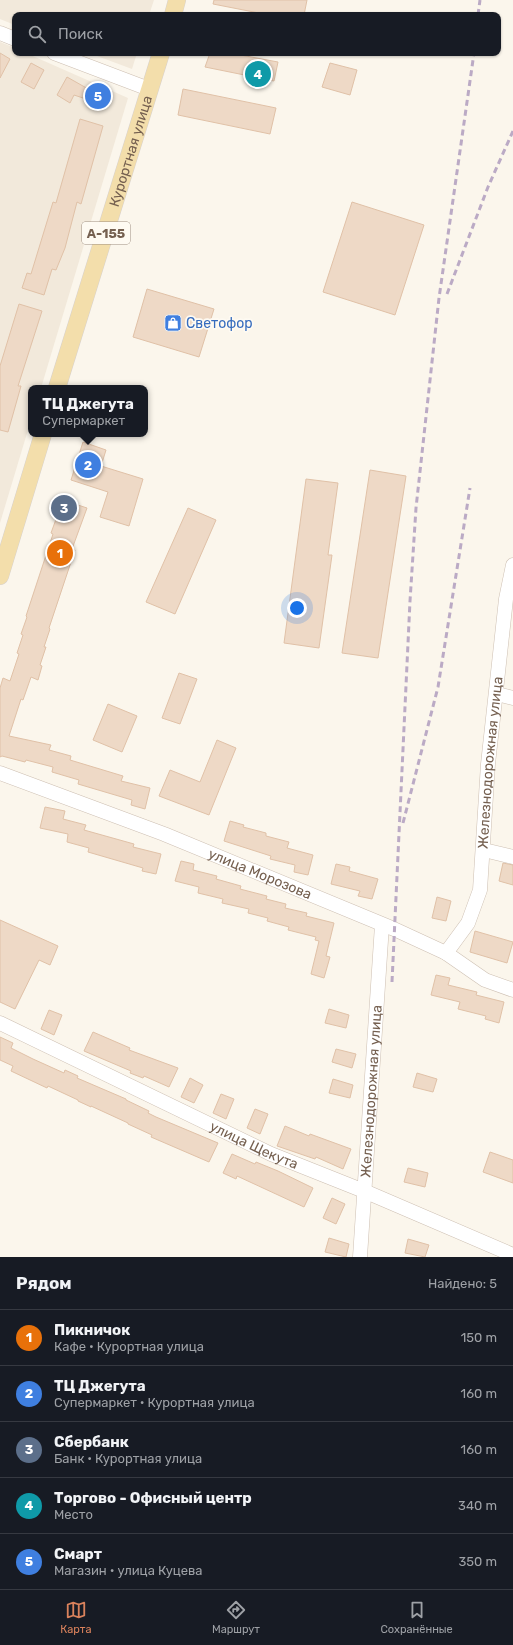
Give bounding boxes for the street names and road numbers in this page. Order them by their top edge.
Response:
street label: Курортная улица [105,93,156,209]
road number: А-155 [82,222,130,244]
street label: Железнодорожная улица [474,676,506,849]
street label: улица Морозова [206,845,314,903]
street label: Железнодорожная улица [357,1004,385,1178]
street label: улица Щекута [207,1117,301,1172]

